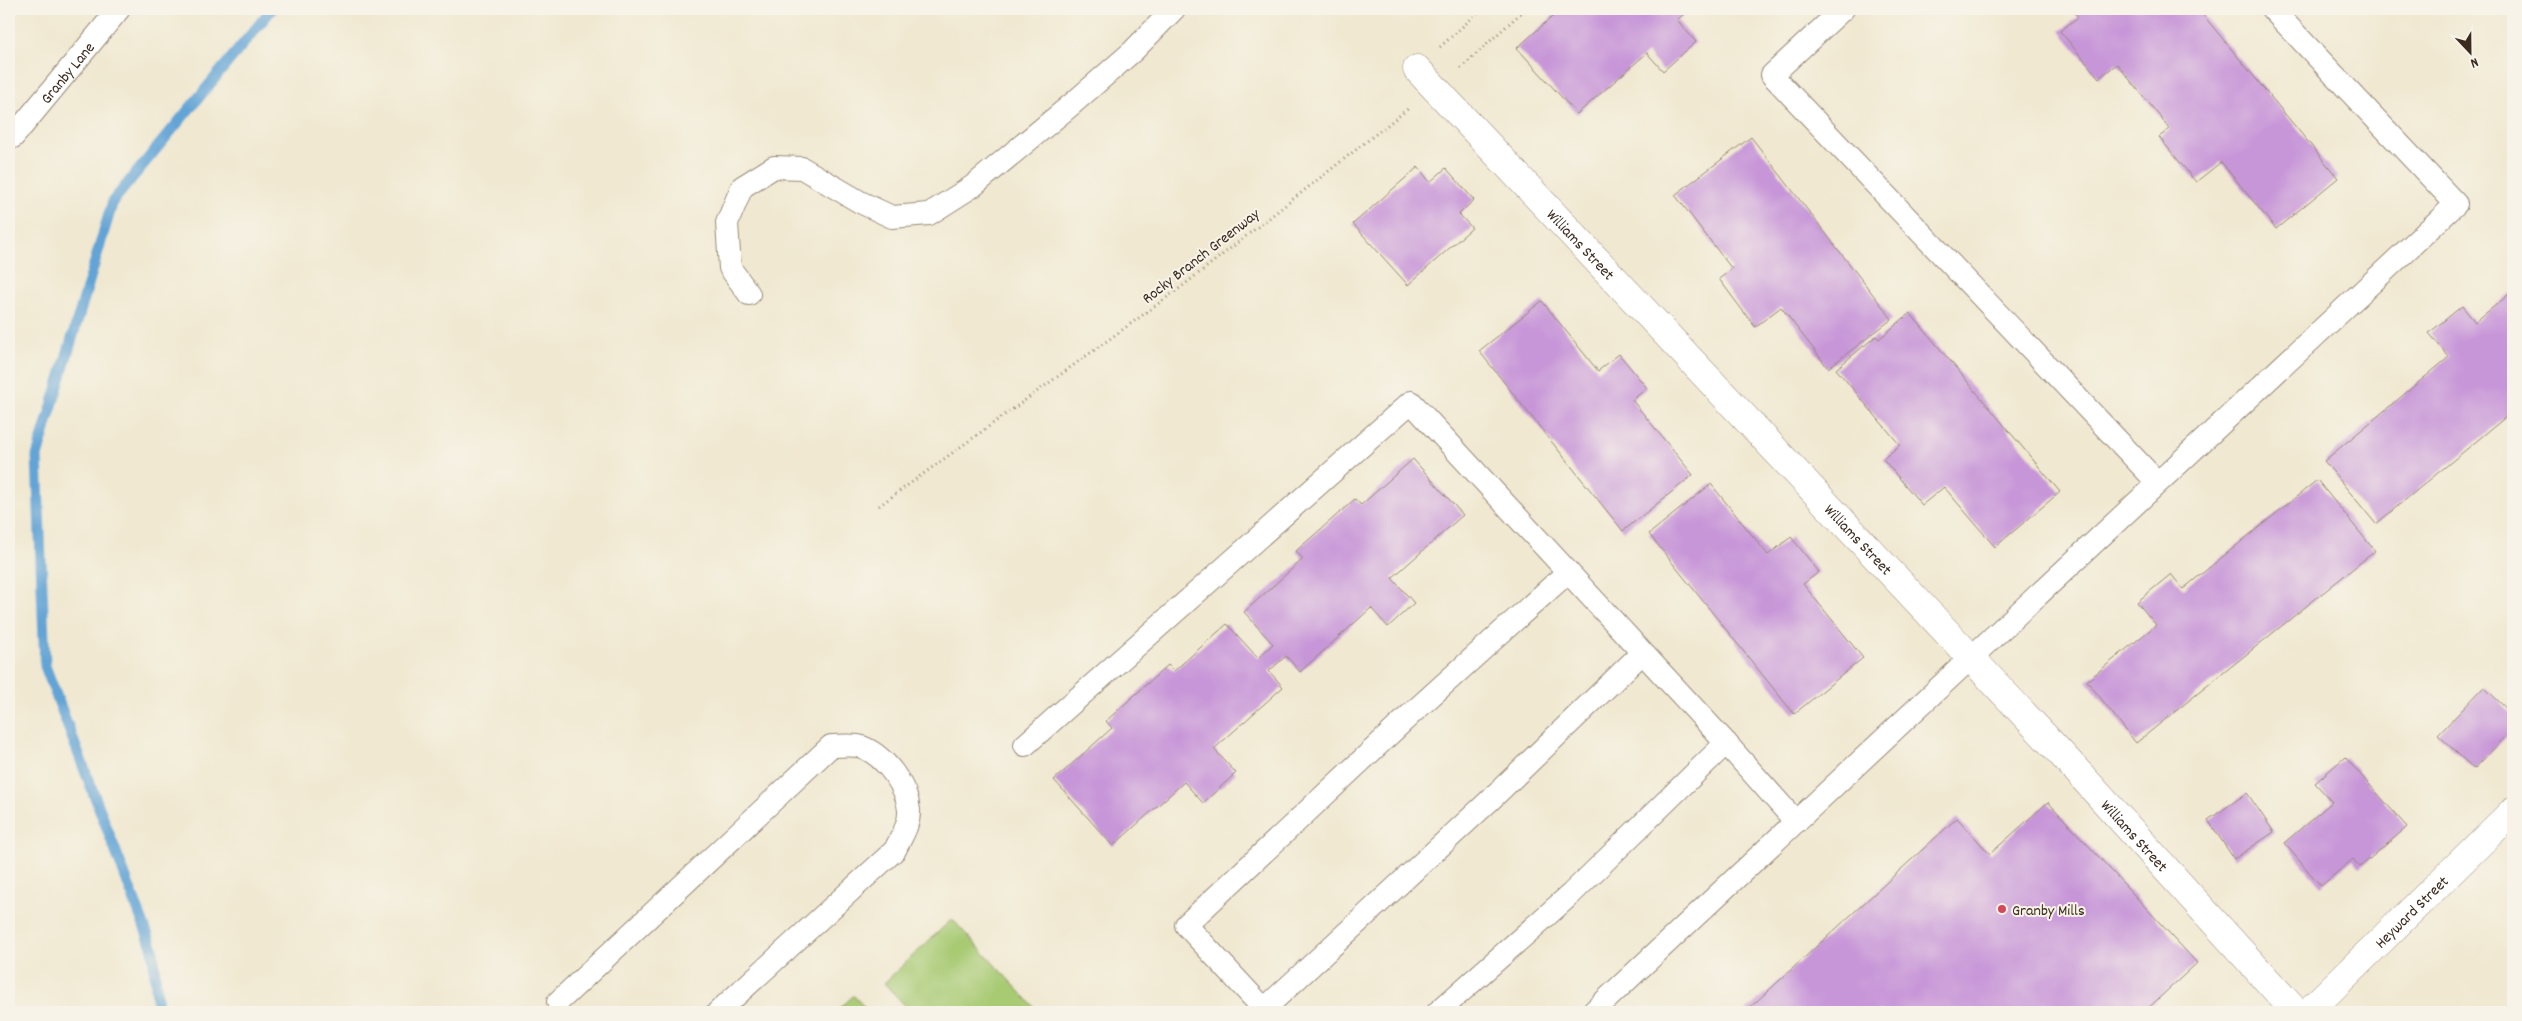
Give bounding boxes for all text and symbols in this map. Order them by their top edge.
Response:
north arrow [2444,28,2494,78]
street label: Granby Lane [36,38,101,110]
text: N [2467,52,2481,73]
street label: Rocky Branch Greenway [1138,203,1266,310]
street label: Williams Street [1540,205,1619,286]
street label: Williams Street [1818,500,1897,581]
street label: Williams Street [2094,795,2172,878]
street label: Heyward Street [2370,871,2455,955]
place label: Granby Mills [2012,900,2085,923]
marker: Granby Mills [1996,903,2008,915]

